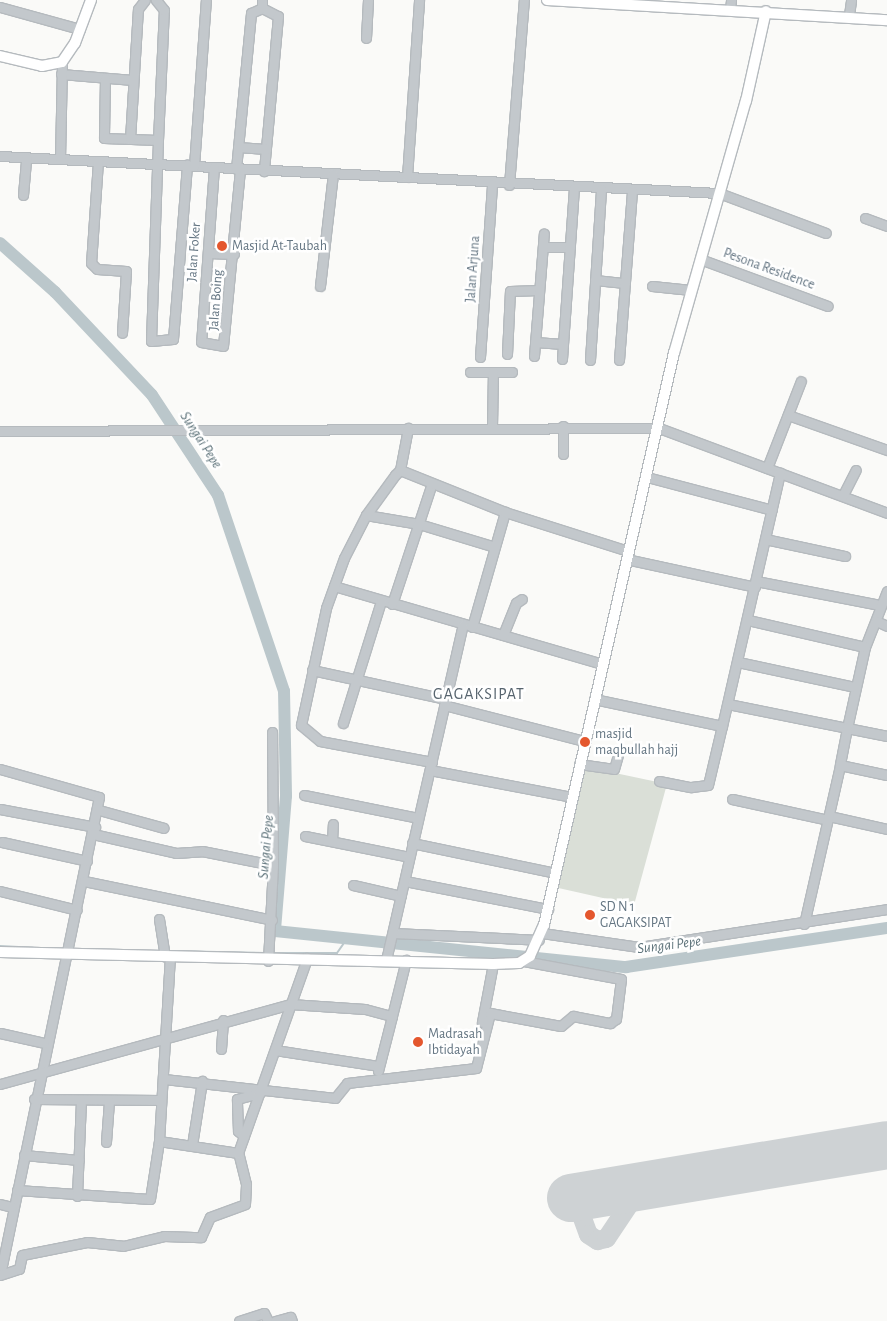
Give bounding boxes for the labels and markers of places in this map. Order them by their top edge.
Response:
place label: Masjid At-Taubah [232,238,327,254]
marker: Masjid At-Taubah [216,240,228,252]
place label: masjid maqbullah hajj [595,726,678,759]
marker: masjid maqbullah hajj [579,736,591,748]
place label: SD N 1 GAGAKSIPAT [600,899,672,932]
marker: SD N 1 GAGAKSIPAT [584,909,596,921]
place label: Madrasah Ibtidayah [428,1026,482,1058]
marker: Madrasah Ibtidayah [412,1036,424,1048]

